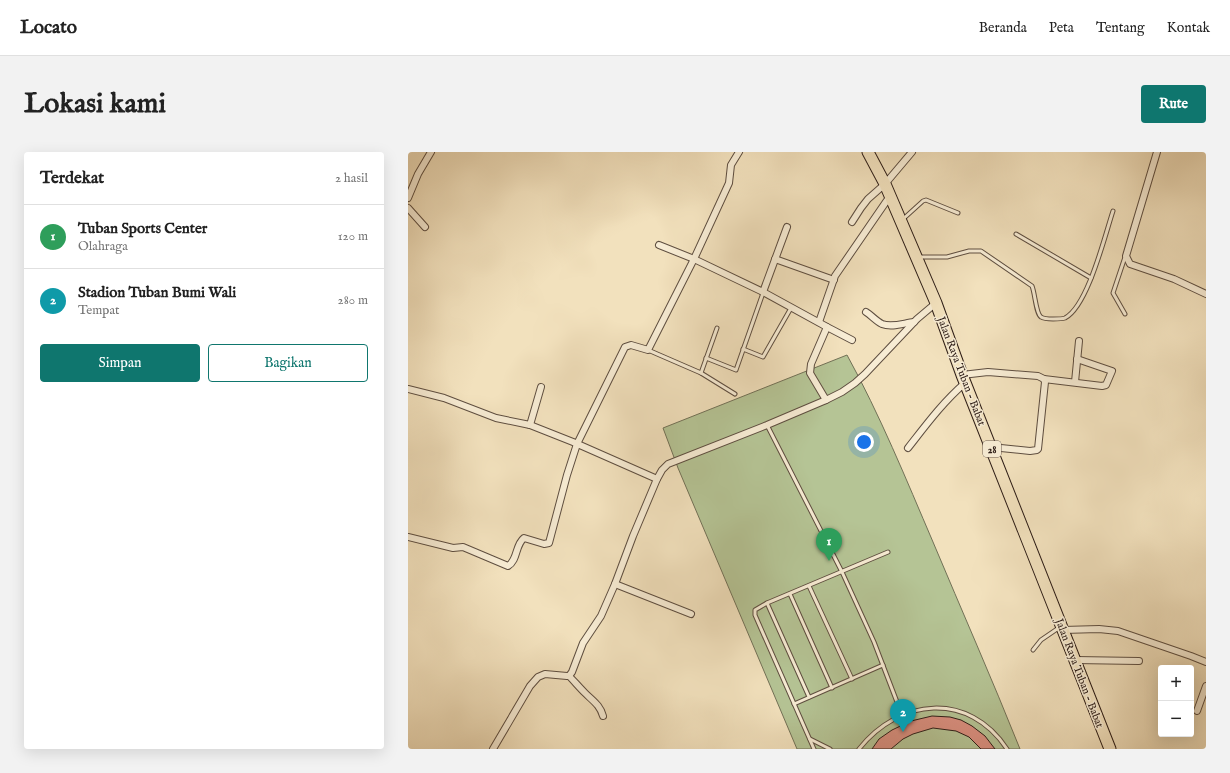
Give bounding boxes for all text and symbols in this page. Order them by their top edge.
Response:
text: Locato [20,16,77,40]
text: Beranda [979,19,1027,37]
text: Peta [1049,19,1074,37]
text: Tentang [1096,19,1145,37]
text: Kontak [1167,19,1210,37]
button: Rute [1141,85,1206,123]
text: Lokasi kami [24,87,166,122]
text: Terdekat [40,168,104,189]
text: 2 hasil [335,170,368,187]
text: Tuban Sports Center [78,219,207,238]
text: 1 [51,228,55,245]
text: 120 m [338,228,368,245]
text: Olahraga [78,238,128,255]
text: Stadion Tuban Bumi Wali [78,283,236,302]
text: 2 [50,292,56,309]
text: 280 m [338,292,368,309]
text: Tempat [78,302,119,319]
street label: Jalan Raya Tuban - Babat [933,313,988,428]
button: Simpan [40,344,200,382]
button: Bagikan [208,344,368,382]
your location [854,432,874,452]
road number: 28 [983,441,1001,457]
pin: 1 [816,528,842,561]
street label: Jalan Raya Tuban - Babat [1051,615,1106,730]
map controls [1158,665,1194,737]
button: + [1158,665,1194,701]
pin: 2 [890,699,916,732]
button: − [1158,701,1194,737]

